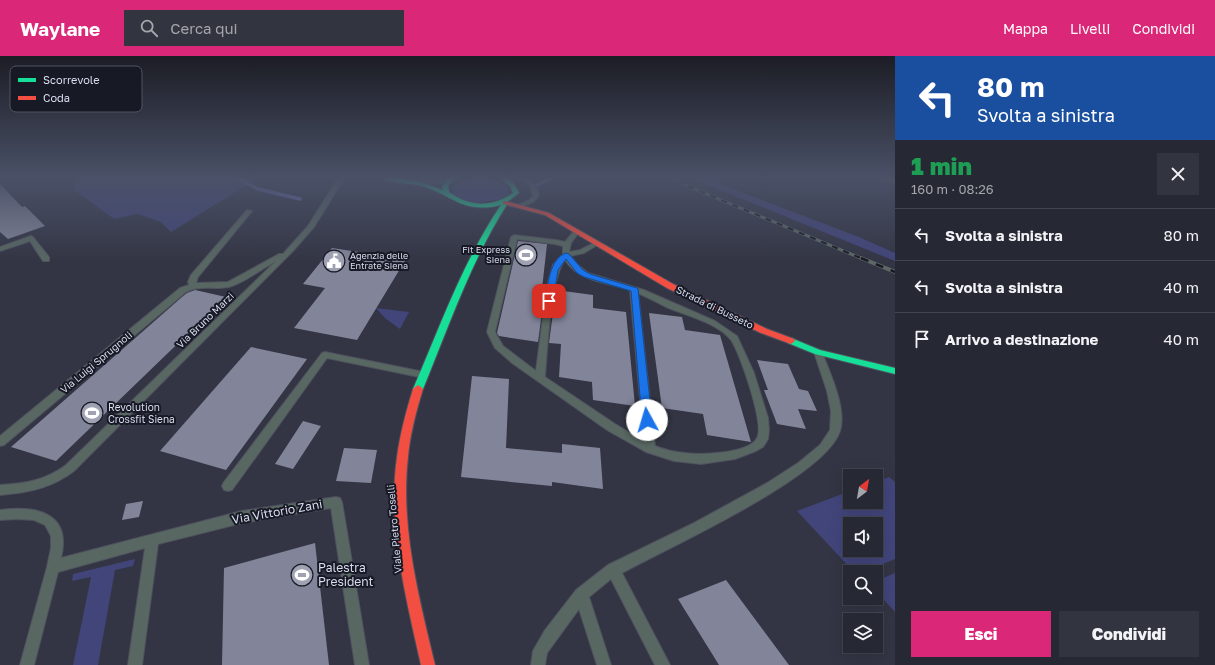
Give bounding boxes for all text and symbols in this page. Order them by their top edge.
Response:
search box [124,10,404,46]
text: Waylane [20,17,100,40]
icon: search [138,17,160,39]
text: Cerca qui [170,19,238,37]
text: Mappa [1003,20,1048,37]
text: Livelli [1070,20,1110,37]
text: Condividi [1132,20,1195,37]
legend [10,66,142,112]
text: 80 m [977,70,1045,103]
icon: left [911,72,963,124]
text: Scorrevole [43,73,100,86]
text: Coda [43,91,70,104]
text: Svolta a sinistra [977,104,1115,126]
text: 1 min [911,151,972,180]
button: close [1157,153,1199,195]
text: 160 m · 08:26 [911,181,994,197]
icon: left [911,224,933,246]
text: Svolta a sinistra [945,226,1063,244]
text: 80 m [1164,226,1199,244]
sports icon: Fit Express Siena [513,242,539,268]
place label: Fit Express Siena [462,244,510,265]
public building icon: Agenzia delle Entrate Siena [321,248,347,274]
place label: Agenzia delle Entrate Siena [350,250,408,271]
icon: left [911,276,933,298]
text: Svolta a sinistra [945,278,1063,296]
text: 40 m [1164,278,1199,296]
street label: Strada di Busseto [674,283,756,331]
pin [532,284,566,318]
street label: Via Bruno Marzi [174,290,236,350]
icon: arrive [538,290,560,312]
icon: arrive [911,328,933,350]
street label: Via Luigi Sprugnoli [58,329,134,395]
text: Arrivo a destinazione [945,330,1098,348]
text: 40 m [1164,330,1199,348]
position arrow [626,399,668,441]
sports icon: Revolution Crossfit Siena [79,400,105,426]
place label: Revolution Crossfit Siena [108,401,175,425]
north arrow [843,469,883,509]
map controls [843,469,883,653]
street label: Viale Pietro Toselli [384,484,404,574]
street label: Via Vittorio Zani [230,496,323,527]
button: sound [843,517,883,557]
place label: Palestra President [318,560,374,589]
sports icon: Palestra President [289,562,315,588]
button: search [843,565,883,605]
button: Esci [911,611,1051,657]
button: Condividi [1059,611,1199,657]
button: layers [843,613,883,653]

